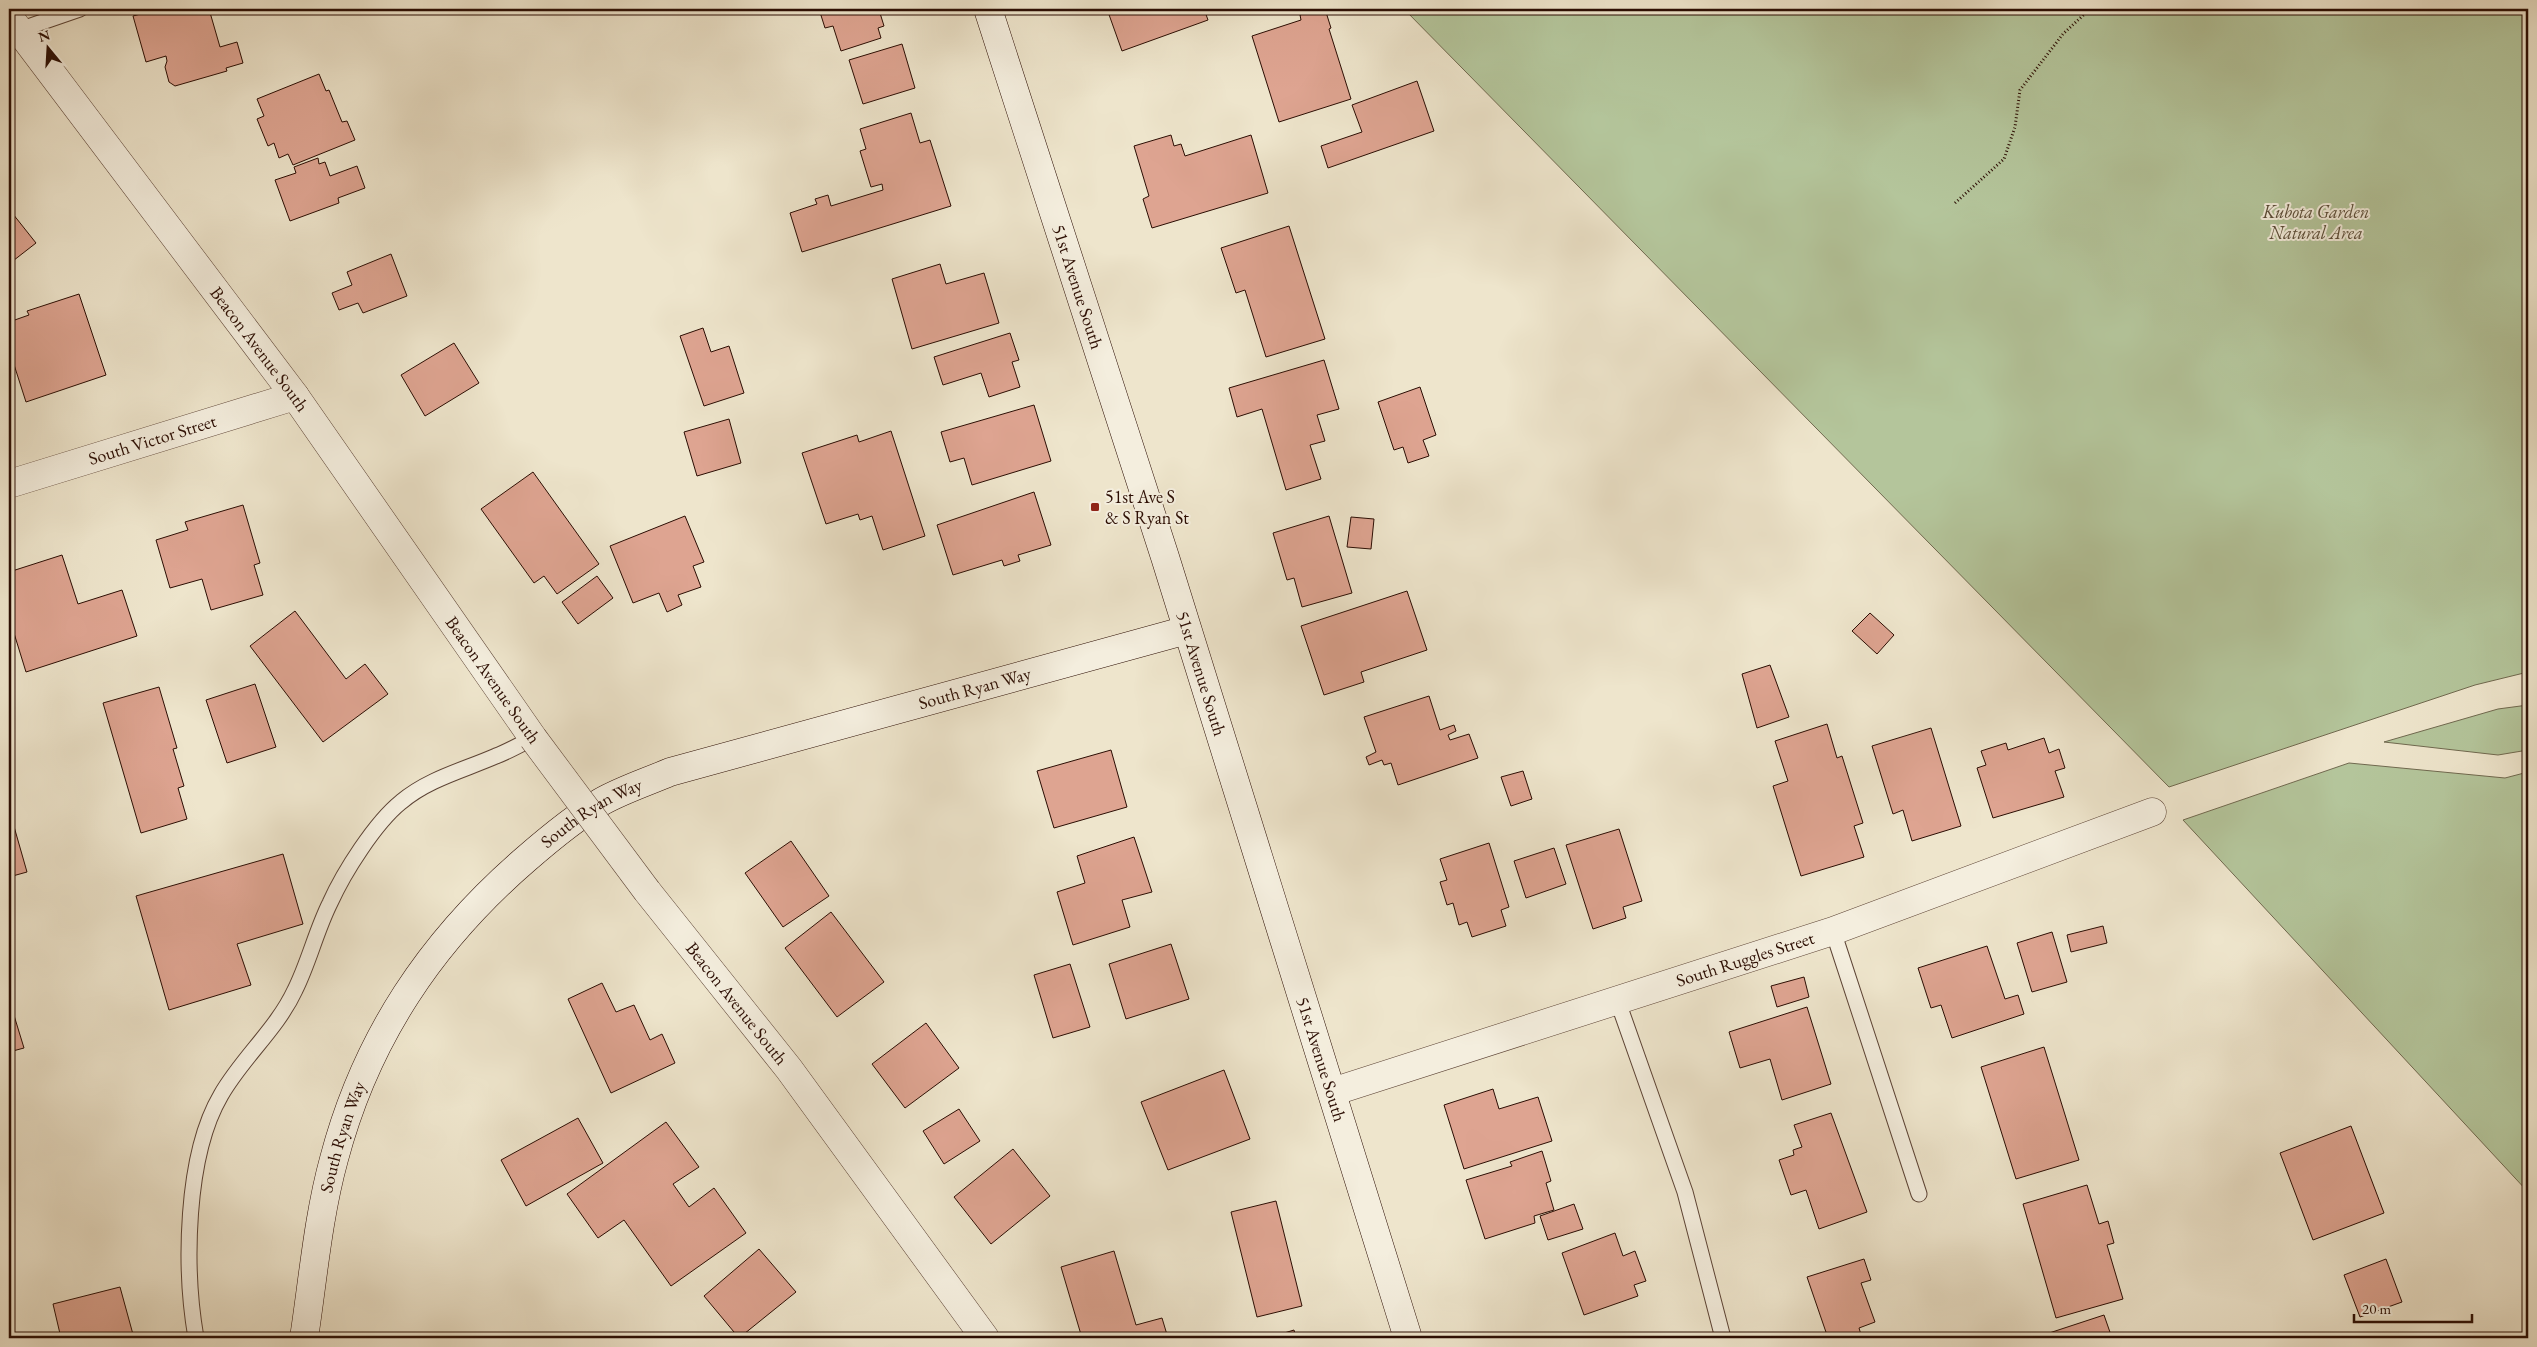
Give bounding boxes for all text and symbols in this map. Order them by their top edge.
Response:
north arrow [22,22,72,72]
text: N [36,25,53,46]
park label: Kubota Garden Natural Area [2262,200,2369,244]
street label: 51st Avenue South [1047,222,1109,352]
street label: Beacon Avenue South [205,282,314,416]
street label: South Victor Street [85,409,219,470]
place label: 51st Ave S & S Ryan St [1105,485,1189,529]
marker: 51st Ave S & S Ryan St [1089,501,1101,513]
street label: 51st Avenue South [1172,608,1232,739]
street label: Beacon Avenue South [441,611,546,748]
street label: South Ryan Way [916,661,1033,714]
street label: South Ryan Way [535,773,645,853]
street label: South Ruggles Street [1673,926,1817,992]
street label: Beacon Avenue South [681,937,793,1069]
street label: 51st Avenue South [1292,994,1352,1124]
street label: South Ryan Way [314,1077,370,1195]
scale bar [2354,1292,2472,1324]
text: 20 m [2362,1299,2391,1318]

